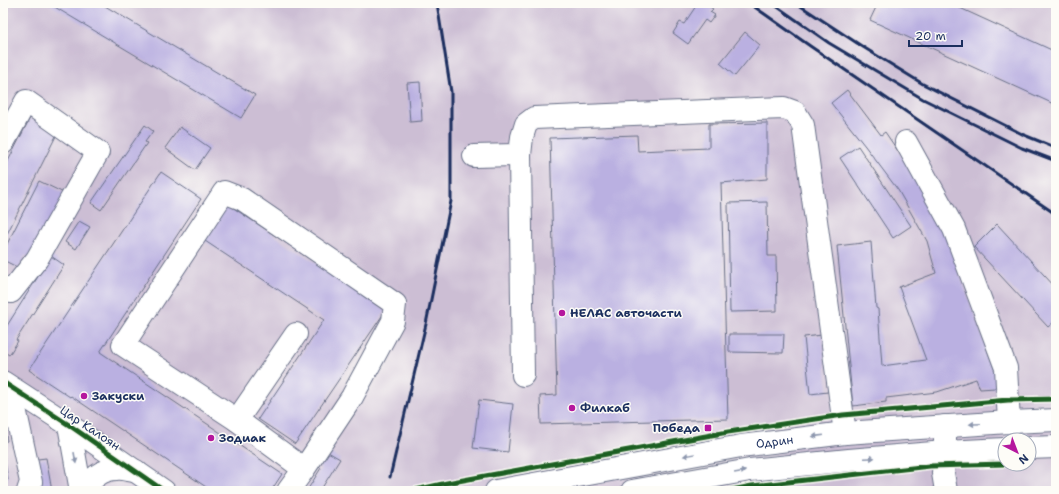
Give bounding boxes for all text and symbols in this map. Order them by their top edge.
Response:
scale bar [909,22,962,48]
text: 20 m [915,28,946,44]
place label: НЕЛАС авточасти [570,305,682,321]
marker: НЕЛАС авточасти [557,308,567,318]
place label: Закуски [92,388,145,404]
marker: Закуски [79,391,89,401]
place label: Филкаб [580,400,630,416]
street label: Цар Калоян [57,402,123,454]
marker: Филкаб [567,403,577,413]
place label: Победа [653,420,701,436]
one-way arrow [969,420,981,427]
marker: Победа [703,423,713,433]
place label: Зодиак [219,430,266,446]
street label: Одрин [755,432,794,452]
north arrow [997,432,1037,472]
marker: Зодиак [206,433,216,443]
one-way arrow [812,433,824,439]
text: N [1015,451,1032,468]
one-way arrow [72,452,78,464]
one-way arrow [683,452,695,458]
one-way arrow [863,455,875,462]
one-way arrow [734,468,746,474]

